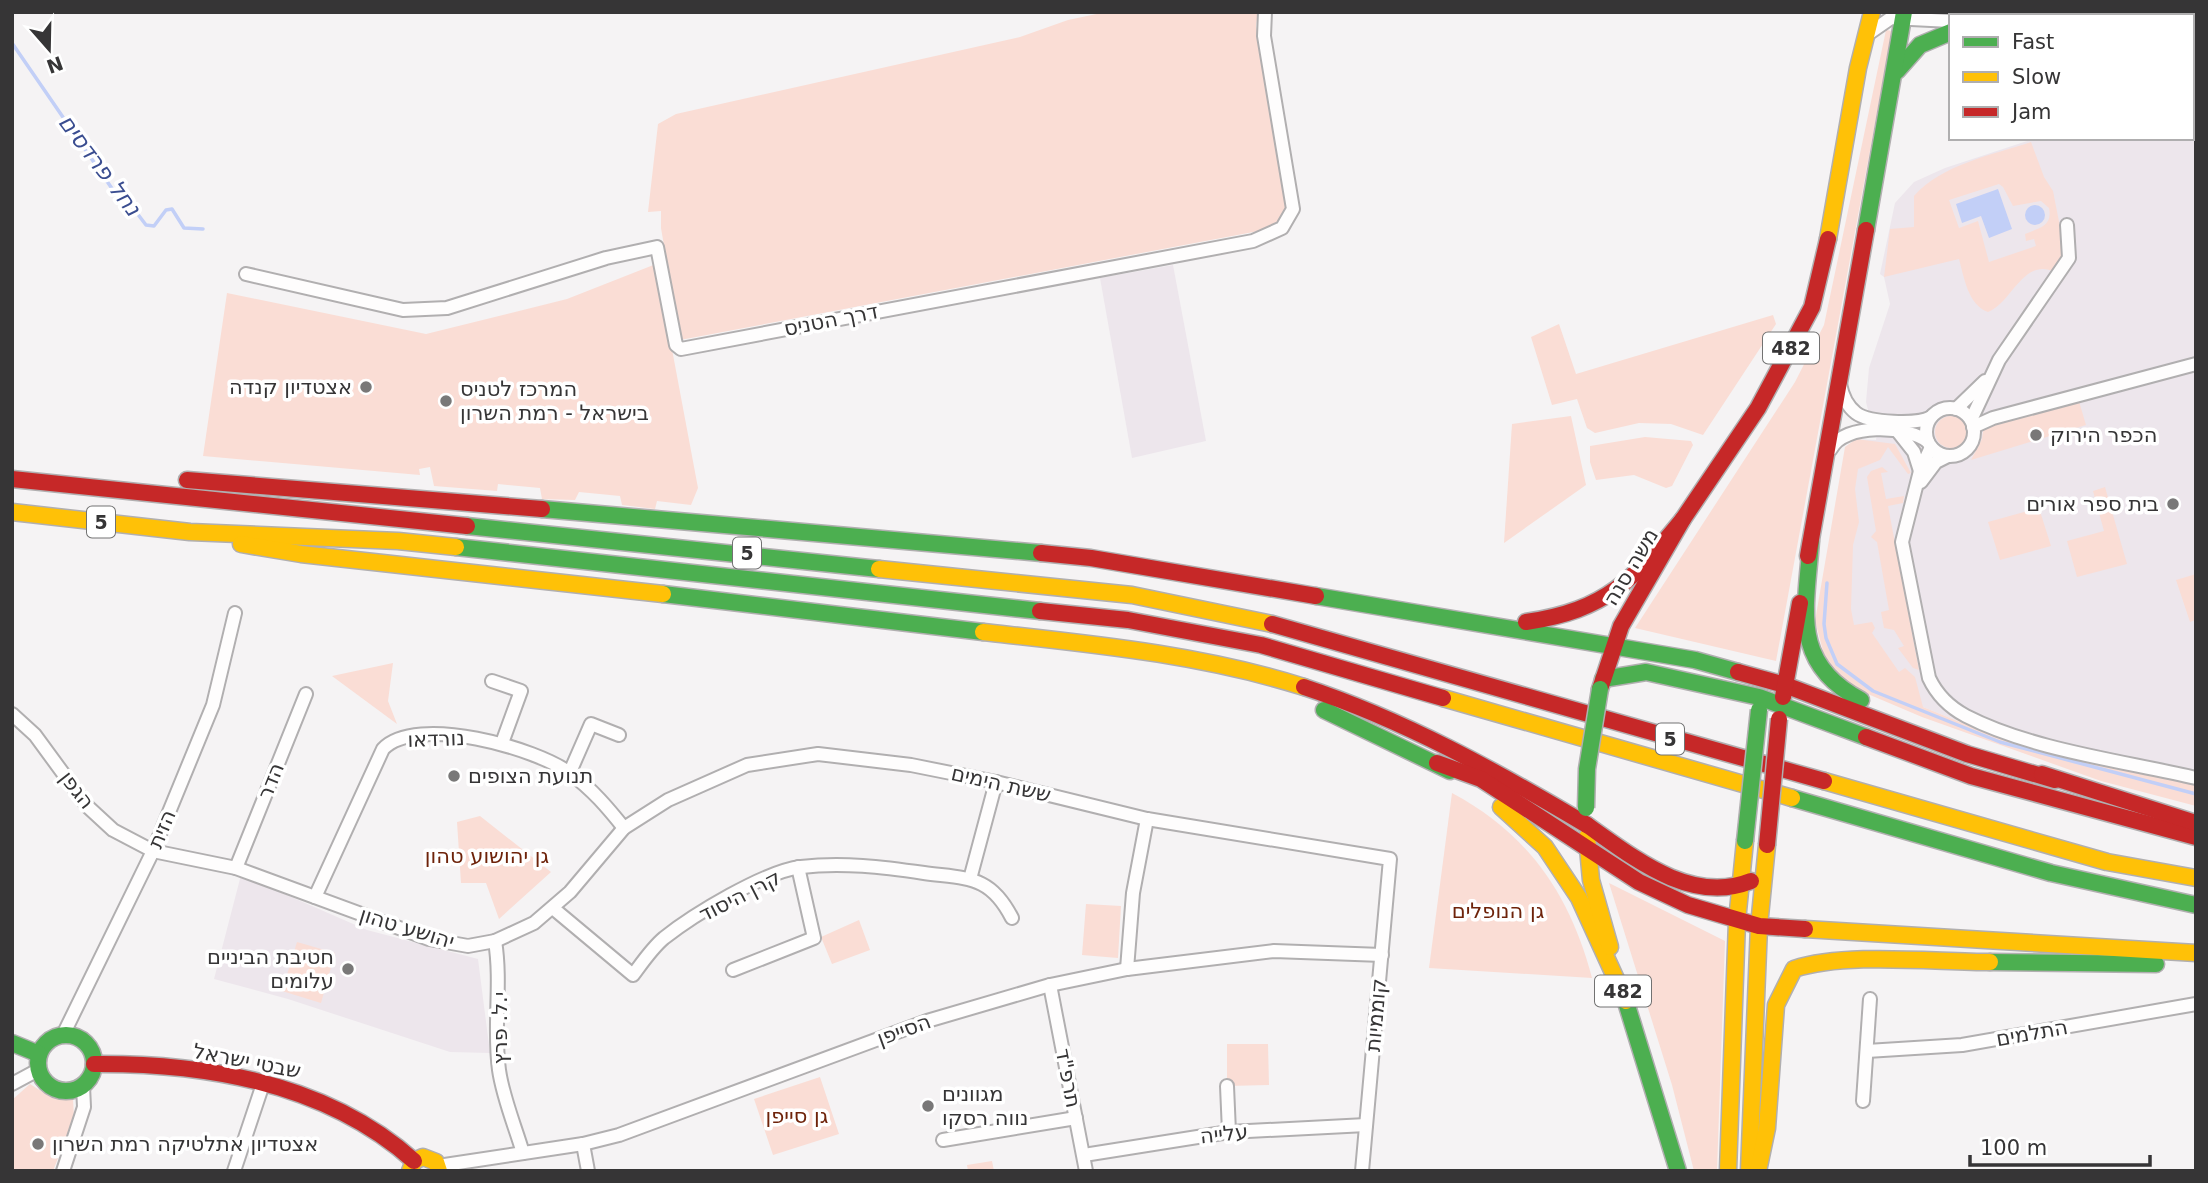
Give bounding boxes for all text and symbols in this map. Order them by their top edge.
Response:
north arrow [14,14,84,84]
legend [1949,14,2194,140]
text: Fast [2012,30,2054,54]
text: N [44,52,66,78]
text: Slow [2012,65,2061,89]
text: Jam [2010,100,2052,124]
water label: נחל פרדסים [54,109,147,221]
street label: דרך הטניס [782,299,880,341]
road number: 482 [1763,332,1819,364]
place label: אצטדיון קנדה [229,375,352,399]
place label: המרכז לטניס בישראל - רמת השרון [460,377,649,425]
marker: אצטדיון קנדה [358,379,374,395]
marker: המרכז לטניס בישראל - רמת השרון [438,393,454,409]
place label: הכפר הירוק [2050,423,2157,447]
marker: הכפר הירוק [2028,427,2044,443]
place label: בית ספר אורים [2026,492,2159,516]
marker: בית ספר אורים [2165,496,2181,512]
road number: 5 [87,506,115,538]
street label: משה סנה [1599,524,1663,610]
road number: 5 [733,538,761,568]
road number: 5 [1656,724,1684,754]
street label: נורדאו [407,726,465,752]
street label: הדר [253,759,289,803]
street label: ששת הימים [949,761,1053,807]
place label: תנועת הצופים [468,764,593,788]
street label: הגפן [55,766,99,814]
marker: תנועת הצופים [446,768,462,784]
street label: הזית [143,806,181,852]
park label: גן יהושוע טהון [425,844,550,868]
street label: קרן היסוד [695,865,785,927]
park label: גן הנופלים [1452,899,1545,923]
street label: יהושע טהון [357,902,457,954]
place label: חטיבת הביניים עלומים [207,945,334,993]
marker: חטיבת הביניים עלומים [340,961,356,977]
road number: 482 [1595,976,1651,1007]
street label: קוממיות [1361,977,1391,1053]
street label: י.ל. פרץ [488,992,512,1064]
street label: הסייפן [874,1009,934,1051]
street label: התלמים [1994,1015,2070,1051]
street label: שבטי ישראל [191,1039,303,1083]
street label: תרפ"ד [1051,1046,1085,1110]
place label: מגוונים נווה רסקו [942,1082,1028,1130]
marker: מגוונים נווה רסקו [920,1098,936,1114]
park label: גן סייפן [766,1104,829,1128]
street label: עלייה [1199,1120,1249,1148]
scale bar [1970,1124,2150,1168]
place label: אצטדיון אתלטיקה רמת השרון [52,1132,318,1156]
marker: אצטדיון אתלטיקה רמת השרון [30,1136,46,1152]
text: 100 m [1980,1136,2047,1160]

